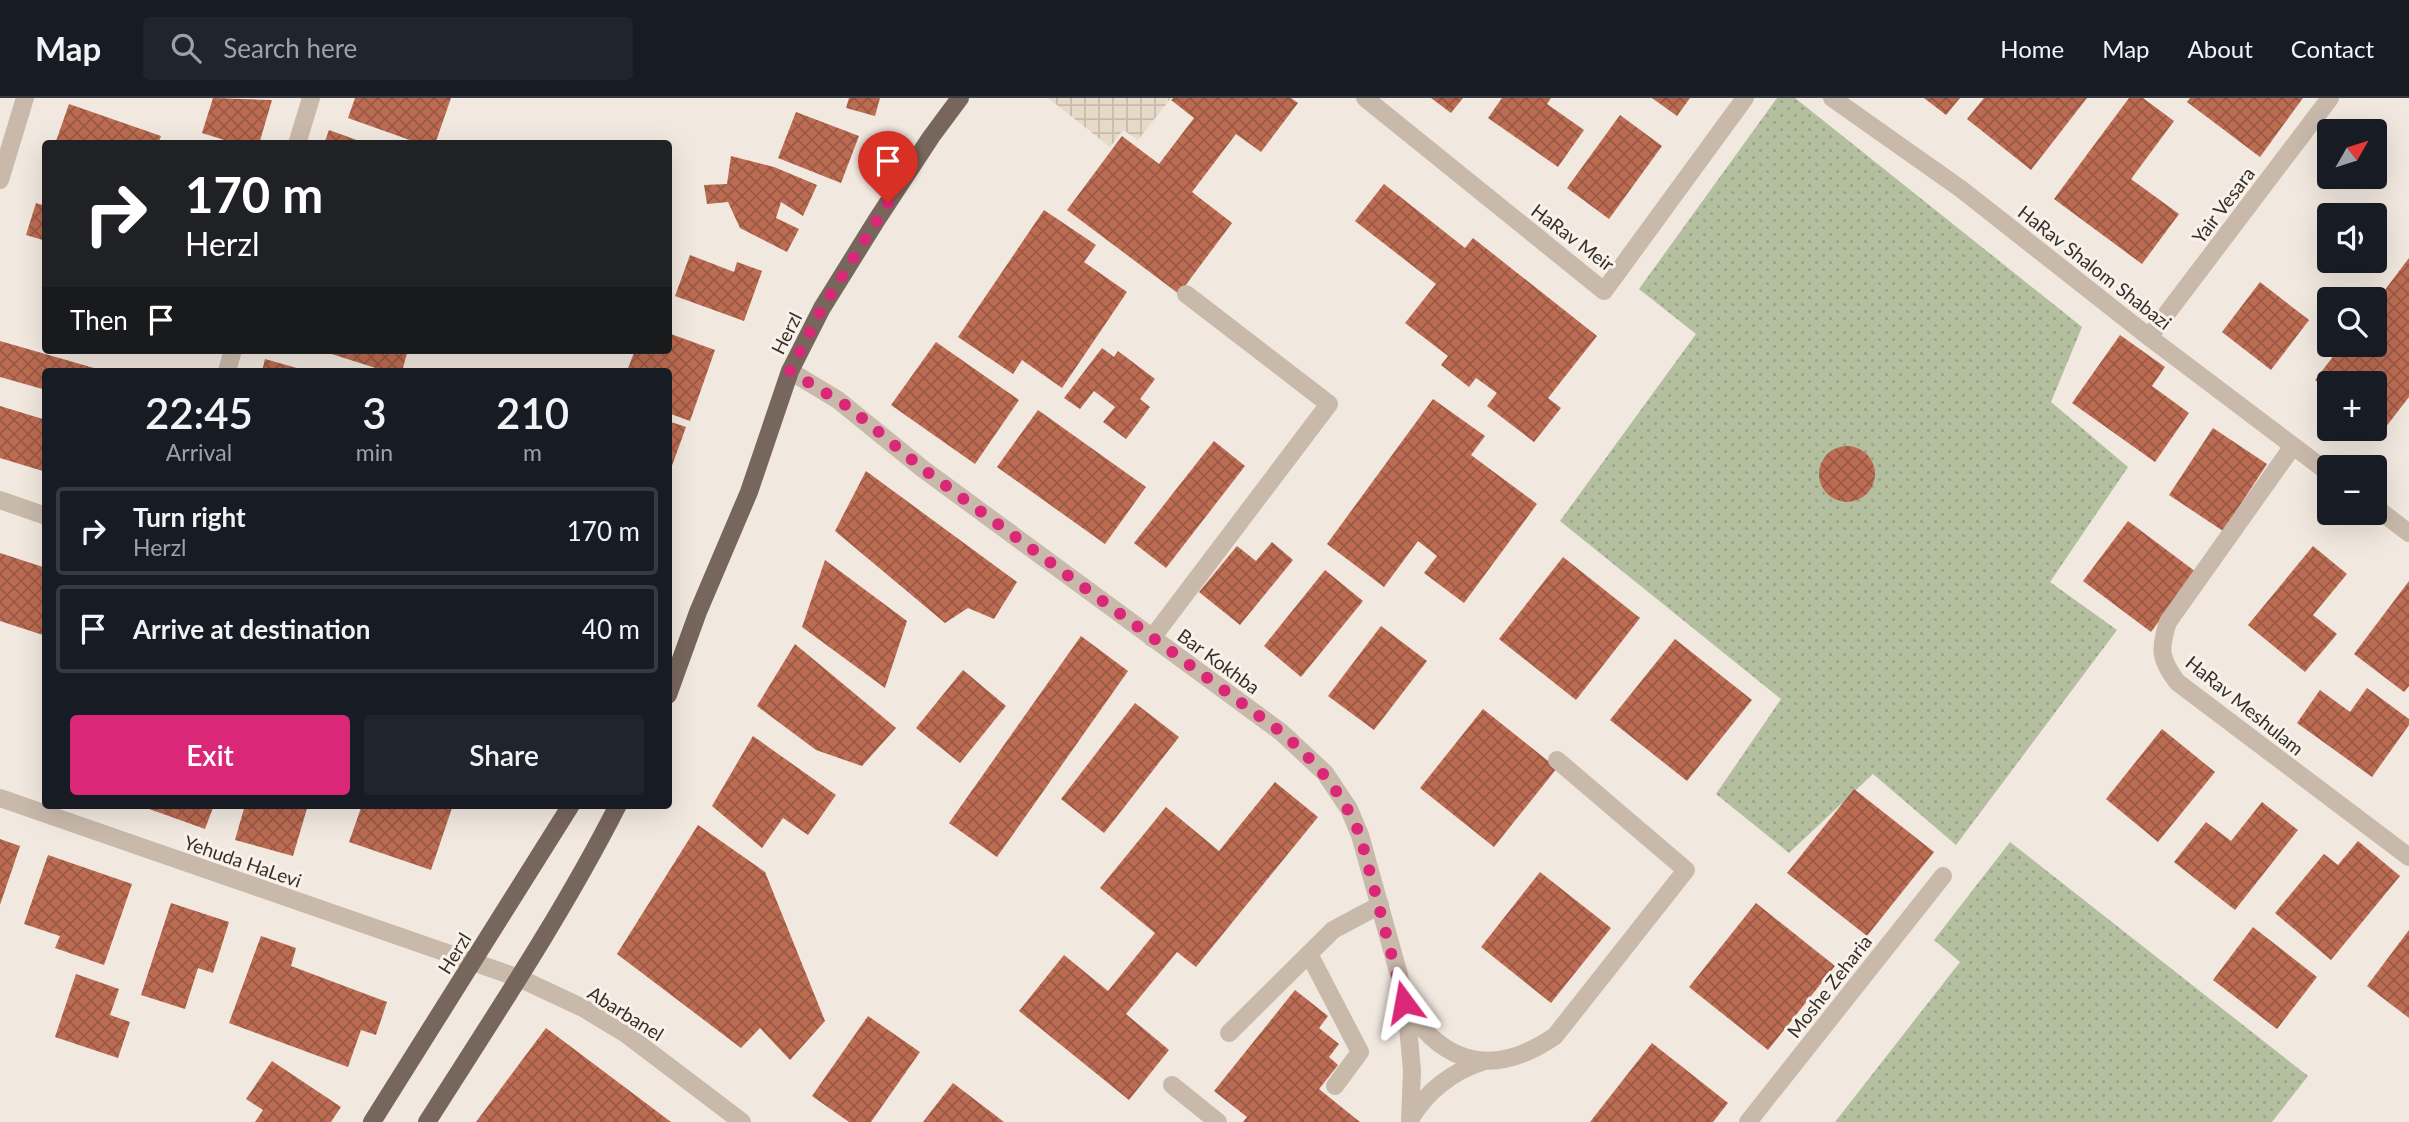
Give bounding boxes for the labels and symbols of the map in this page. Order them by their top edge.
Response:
north arrow [2317,119,2387,189]
pin [858,131,918,203]
street label: Yair Vesara [2187,162,2259,248]
street label: HaRav Meir [1527,198,1619,276]
street label: HaRav Shalom Shabazi [2014,200,2176,334]
street label: Herzl [766,308,806,358]
street label: Bar Kokhba [1173,624,1265,698]
street label: HaRav Meshulam [2181,650,2309,760]
street label: Yehuda HaLevi [181,830,305,892]
street label: Herzl [433,928,475,978]
street label: Moshe Zeharia [1782,930,1876,1042]
position arrow [1367,965,1441,1039]
street label: Abarbanel [584,981,668,1045]

